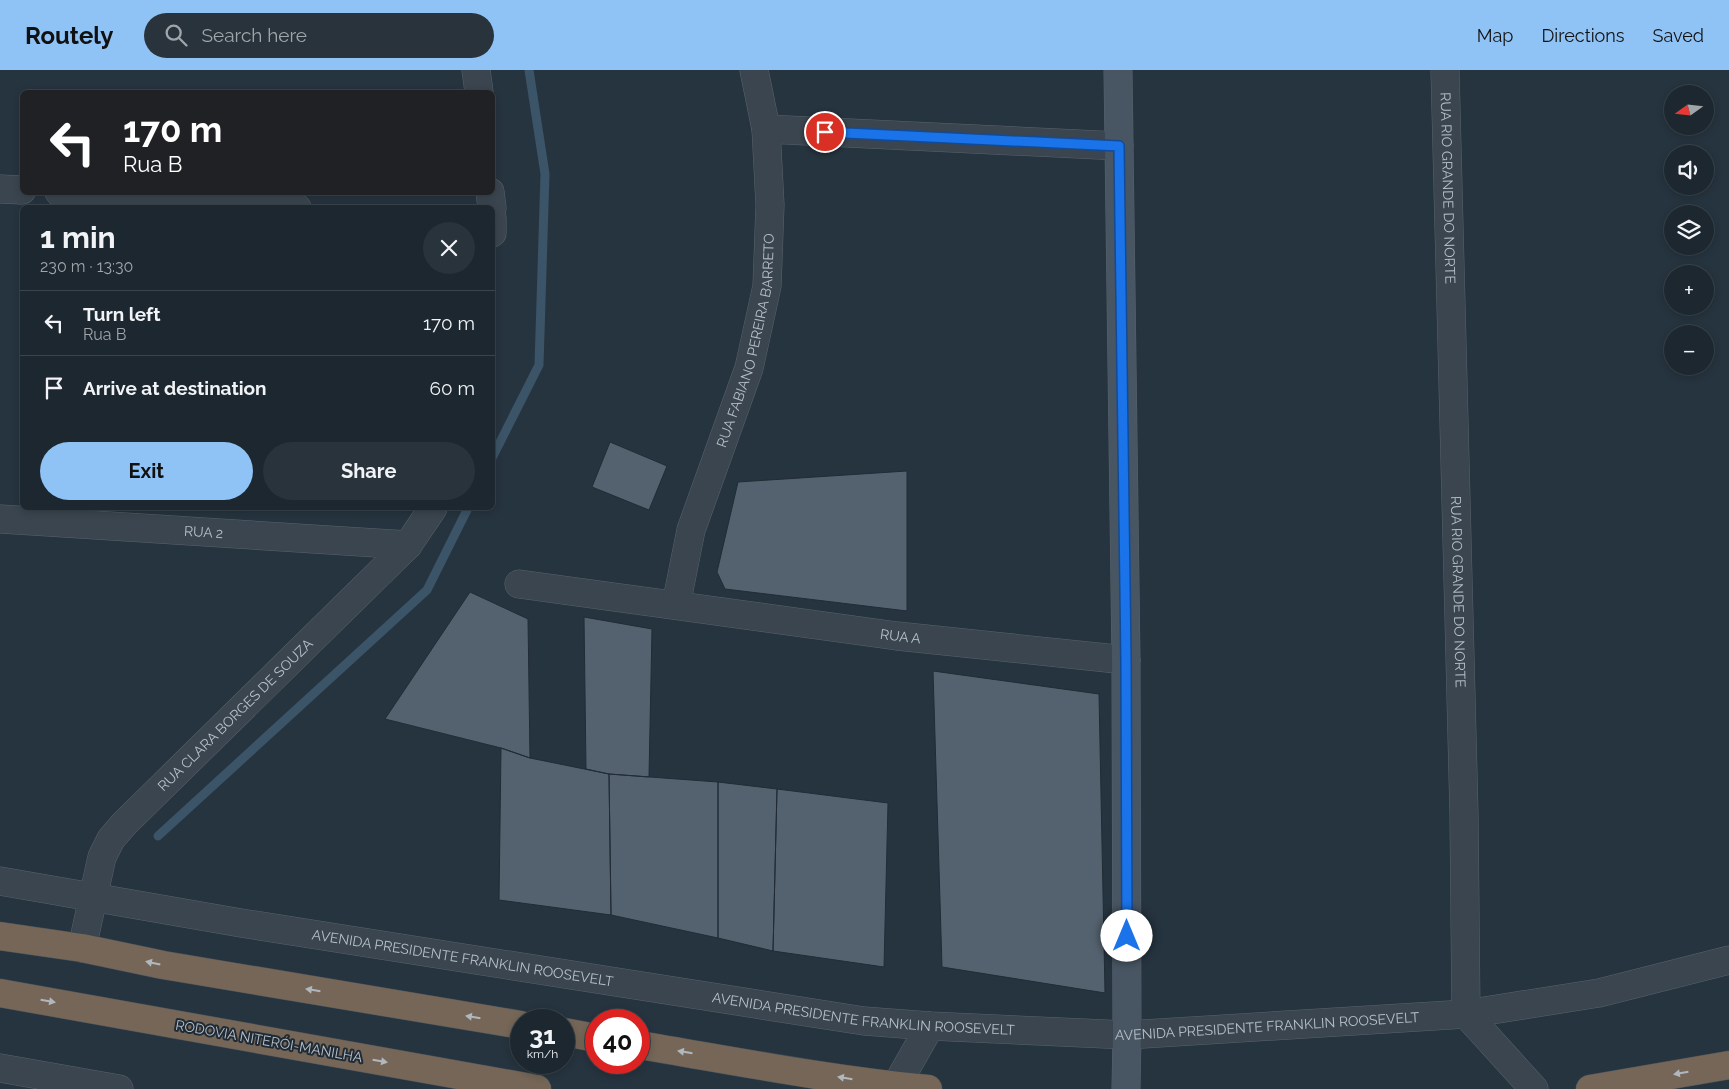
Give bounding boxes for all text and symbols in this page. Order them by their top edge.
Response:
search box [144,13,494,58]
text: Routely [25,21,114,50]
icon: search [162,21,190,49]
text: Search here [202,24,307,46]
text: Map [1477,25,1513,46]
text: Directions [1541,25,1625,46]
text: Saved [1653,25,1704,46]
north arrow [1664,85,1714,135]
map controls [1664,85,1714,375]
street label: RUA RIO GRANDE DO NORTE [1438,92,1458,284]
text: 170 m [123,109,222,150]
icon: left [40,110,105,175]
pin [804,111,846,153]
icon: arrive [811,118,839,146]
button: sound [1664,145,1714,195]
text: Rua B [123,151,183,177]
button: layers [1664,205,1714,255]
text: 1 min [40,220,116,255]
button: close [423,222,475,274]
street label: RUA FABIANO PEREIRA BARRETO [713,233,777,449]
text: 230 m · 13:30 [40,257,133,276]
button: + [1664,265,1714,315]
text: Turn left [83,303,160,325]
icon: left [40,309,68,337]
text: 170 m [423,312,475,334]
text: Rua B [83,325,126,344]
button: − [1664,325,1714,375]
icon: arrive [40,374,68,402]
text: Arrive at destination [83,377,267,399]
text: 60 m [430,377,475,399]
button: Exit [40,442,253,500]
button: Share [263,442,475,500]
street label: RUA RIO GRANDE DO NORTE [1448,496,1469,688]
street label: RUA 2 [184,523,224,541]
street label: RUA A [879,626,922,647]
street label: RUA CLARA BORGES DE SOUZA [154,635,316,794]
position arrow [1100,909,1152,961]
street label: AVENIDA PRESIDENTE FRANKLIN ROOSEVELT [311,926,615,990]
one-way arrow [145,959,160,967]
one-way arrow [304,986,320,994]
street label: AVENIDA PRESIDENTE FRANKLIN ROOSEVELT [711,989,1016,1038]
one-way arrow [40,998,56,1006]
speed limit sign: 40 [585,1009,650,1074]
street label: AVENIDA PRESIDENTE FRANKLIN ROOSEVELT [1115,1009,1420,1043]
one-way arrow [465,1013,481,1021]
street label: RODOVIA NITERÓI-MANILHA [174,1016,365,1065]
text: 31 [529,1020,556,1050]
text: km/h [527,1047,558,1061]
one-way arrow [677,1048,693,1056]
one-way arrow [373,1057,389,1065]
one-way arrow [1673,1070,1689,1078]
one-way arrow [837,1074,853,1082]

